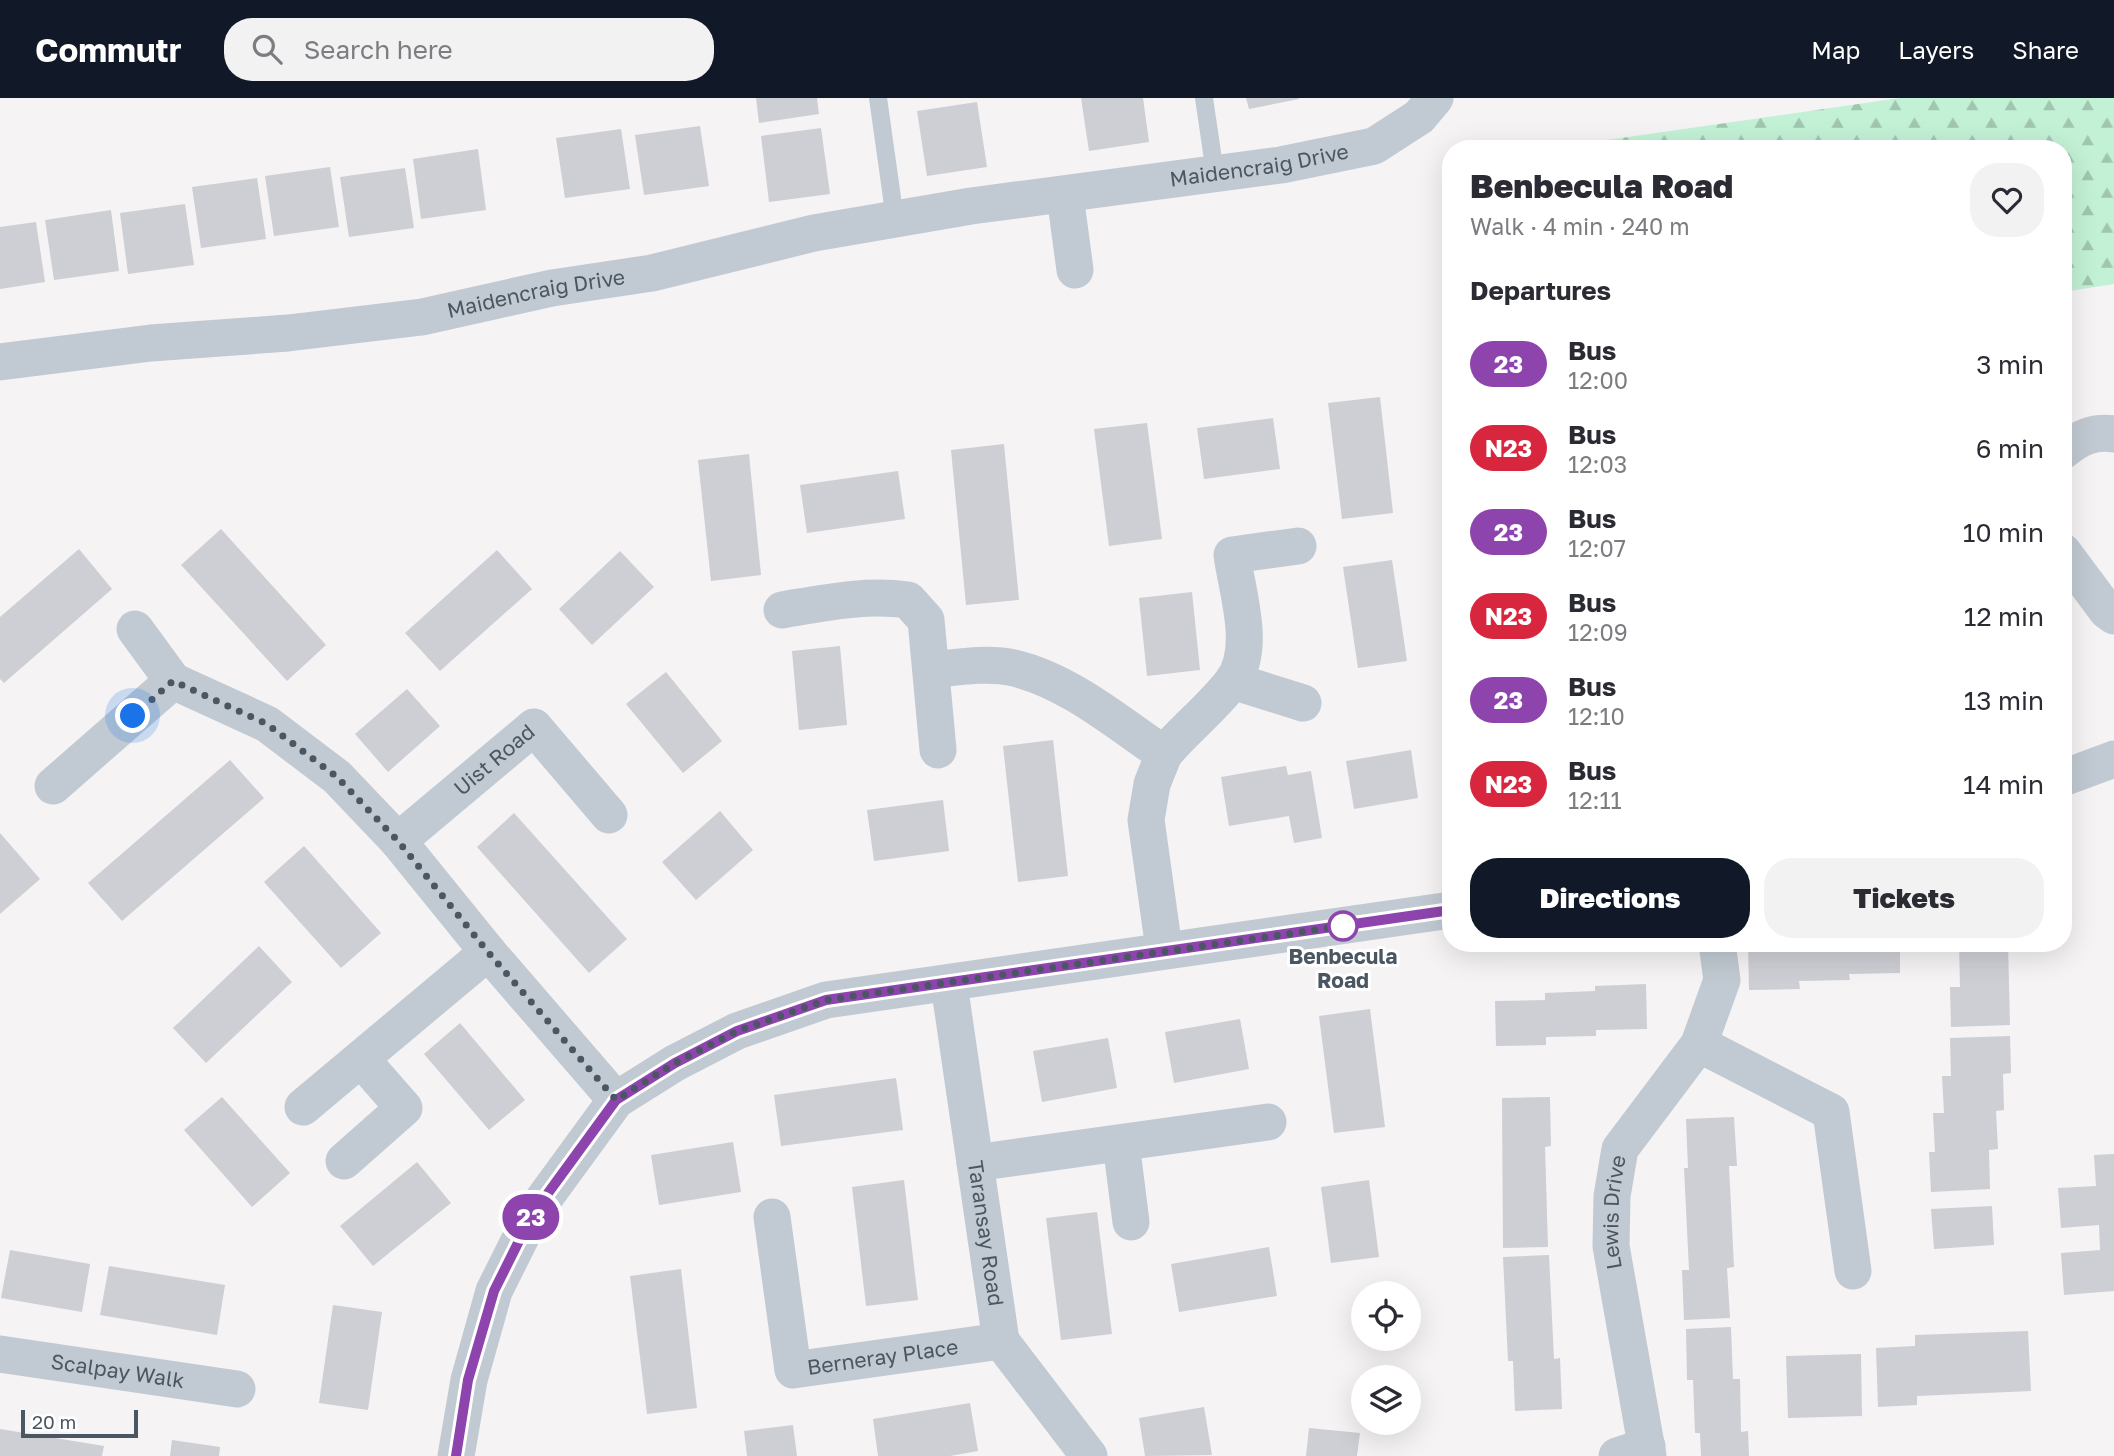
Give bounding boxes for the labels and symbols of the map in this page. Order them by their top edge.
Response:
street label: Maidencraig Drive [1168,138,1351,192]
street label: Maidencraig Drive [444,263,627,323]
your location [115,698,150,733]
street label: Uist Road [448,718,540,800]
marker: Benbecula Road [1328,911,1358,941]
place label: Benbecula Road [1289,943,1398,993]
street label: Lewis Drive [1597,1153,1631,1272]
street label: Taransay Road [963,1159,1010,1308]
line badge: 23 [500,1194,562,1240]
street label: Berneray Place [805,1333,960,1380]
street label: Scalpay Walk [49,1348,187,1393]
scale bar [21,1407,138,1439]

